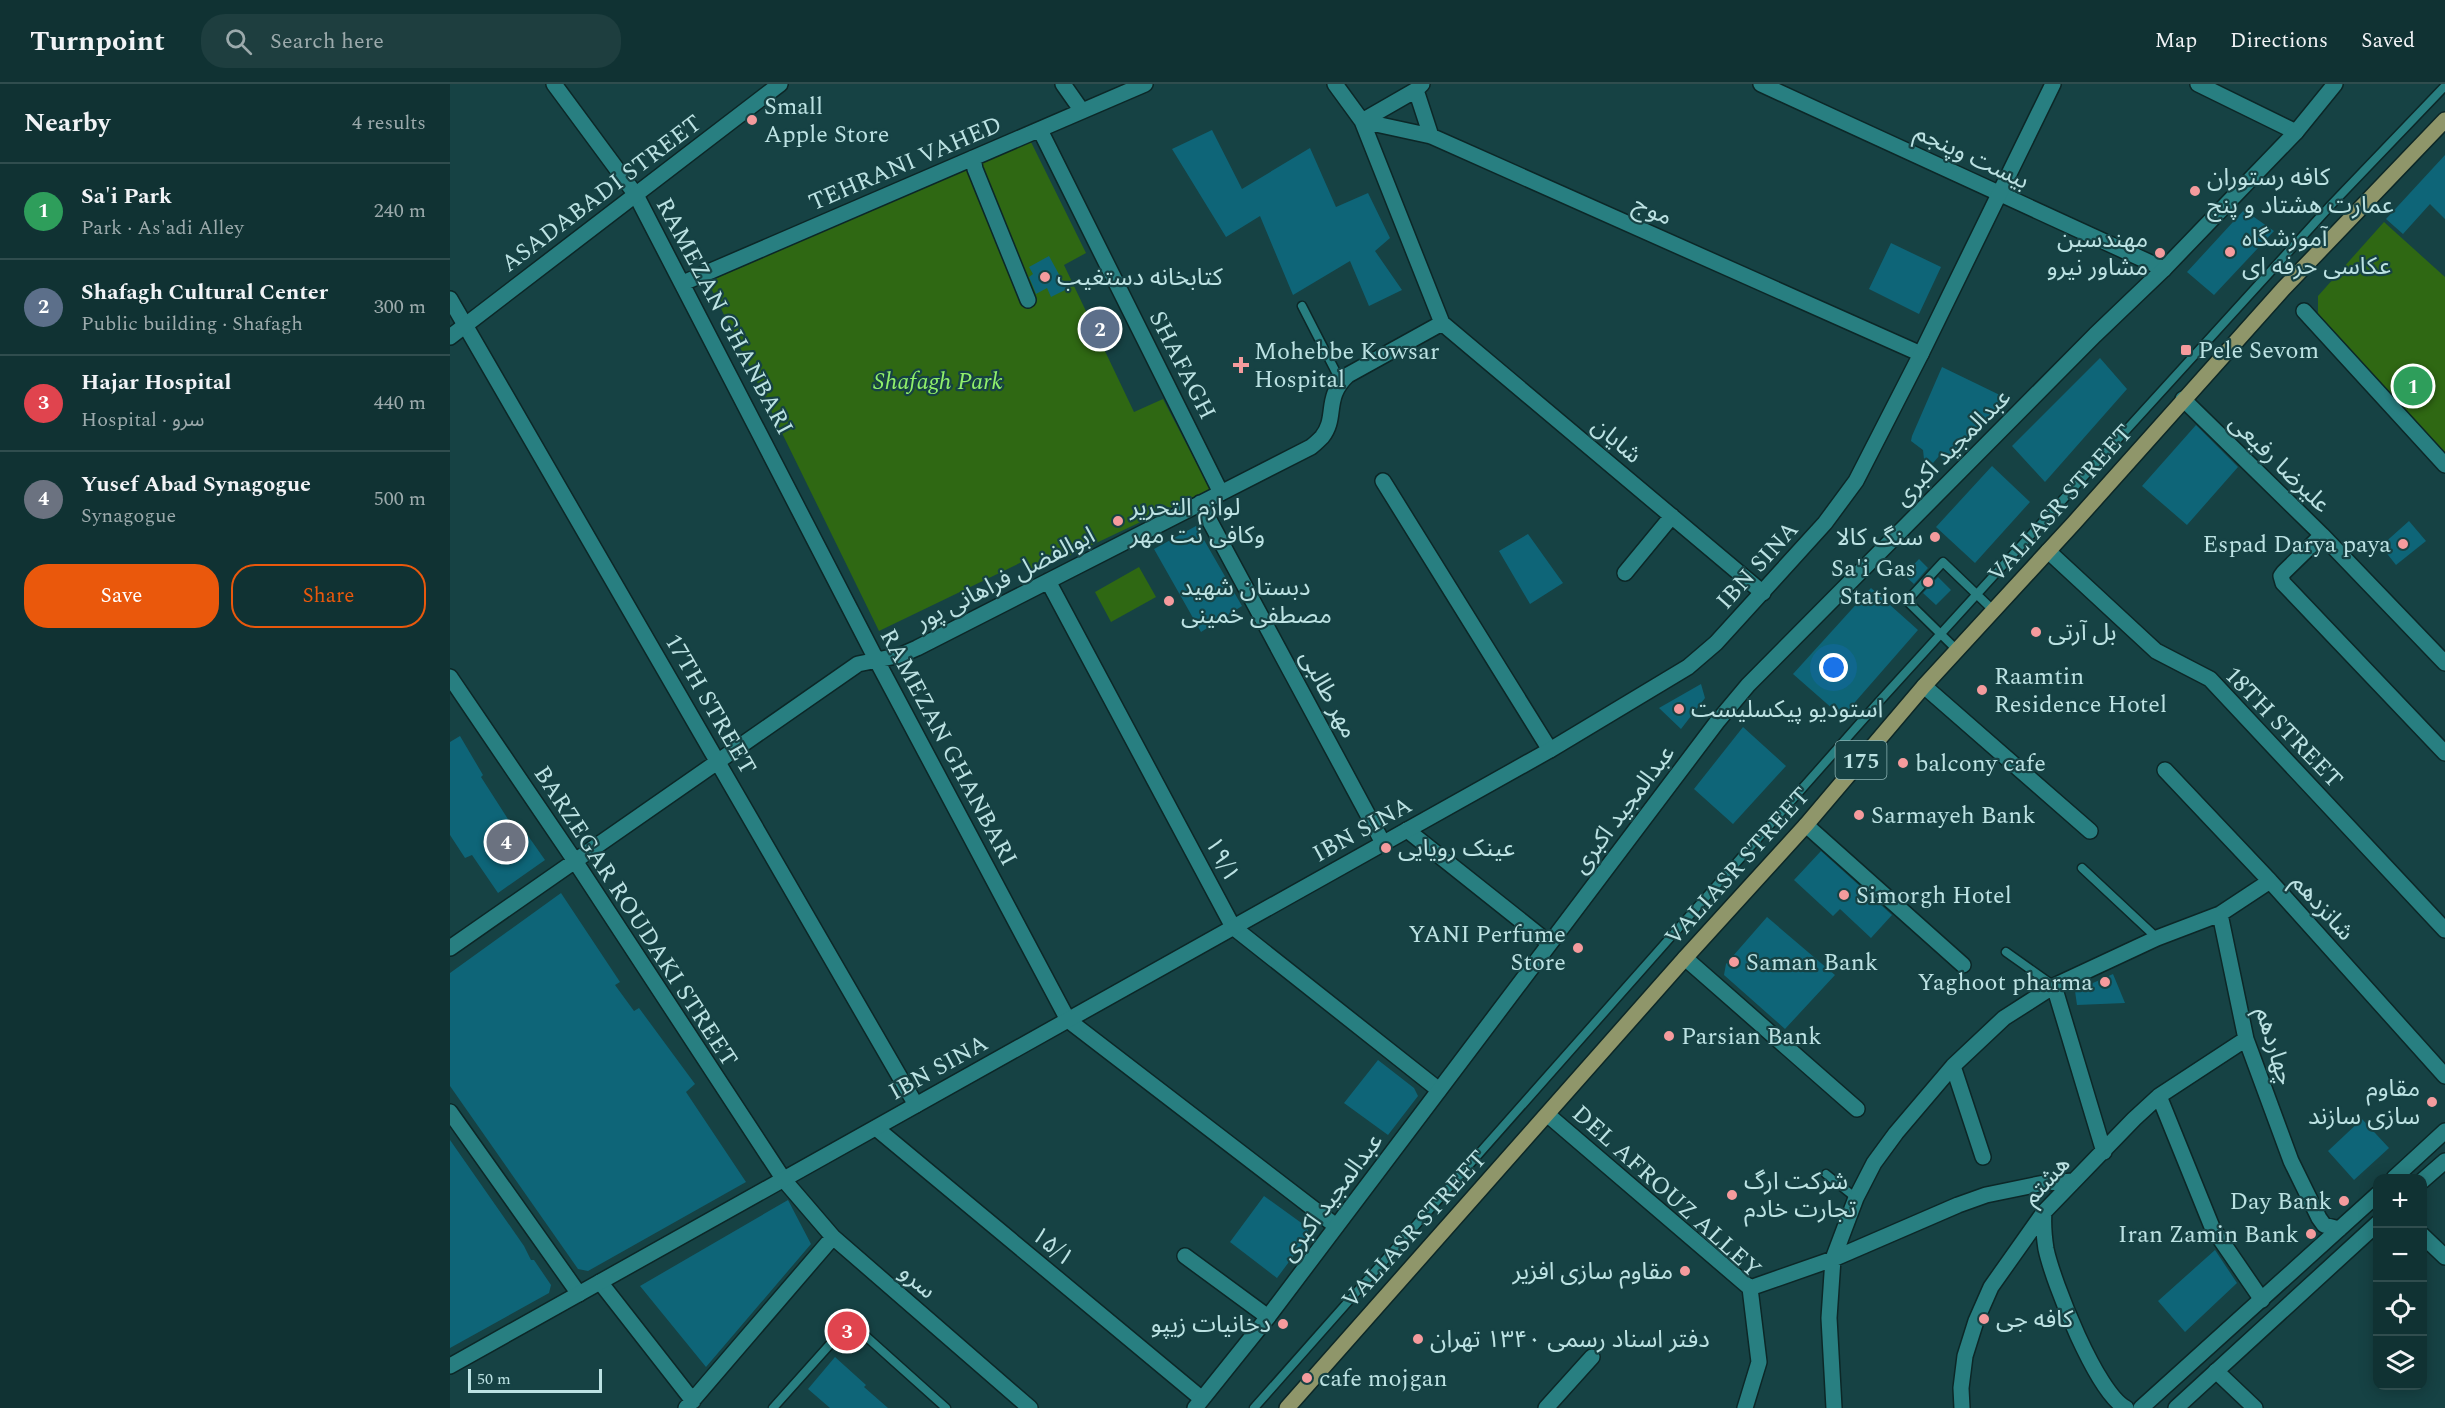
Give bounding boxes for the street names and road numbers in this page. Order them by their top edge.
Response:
street label: ASADABADI STREET [493,106,710,282]
street label: TEHRANI VAHED [803,107,1008,221]
street label: بیست وپنجم [1908,115,2035,199]
street label: موج [1627,186,1678,235]
street label: RAMEZAN GHANBARI [646,191,802,442]
street label: SHAFAGH [1139,305,1225,426]
street label: عبدالمجید اکبری [1886,381,2020,515]
street label: علیرضا رفیعی [2220,406,2338,522]
street label: شایان [1583,409,1650,473]
street label: VALIASR STREET [1979,416,2142,591]
street label: IBN SINA [1708,513,1808,618]
street label: ابوالفضل فراهانی پور [909,518,1101,640]
street label: RAMEZAN GHANBARI [870,622,1026,873]
street label: 17TH STREET [655,627,765,782]
street label: مهر طالبی [1290,644,1366,745]
street label: 18TH STREET [2215,658,2351,797]
street label: عبدالمجید اکبری [1563,737,1684,882]
road number: 175 [1836,741,1886,779]
street label: BARZEGAR ROUDAKI STREET [524,759,746,1074]
street label: VALIASR STREET [1656,779,1819,954]
street label: IBN SINA [1306,788,1419,872]
street label: ۱۹/۱ [1195,830,1249,889]
street label: شانزدهم [2282,866,2362,949]
street label: چهاردهم [2245,1003,2303,1090]
street label: IBN SINA [882,1026,995,1110]
street label: DEL AFROUZ ALLEY [1564,1097,1769,1287]
street label: عبدالمجید اکبری [1271,1125,1392,1270]
street label: VALIASR STREET [1333,1142,1496,1317]
street label: هشتم [2014,1148,2079,1214]
street label: ۱۵/۱ [1023,1218,1082,1276]
street label: سرو [891,1255,944,1308]

